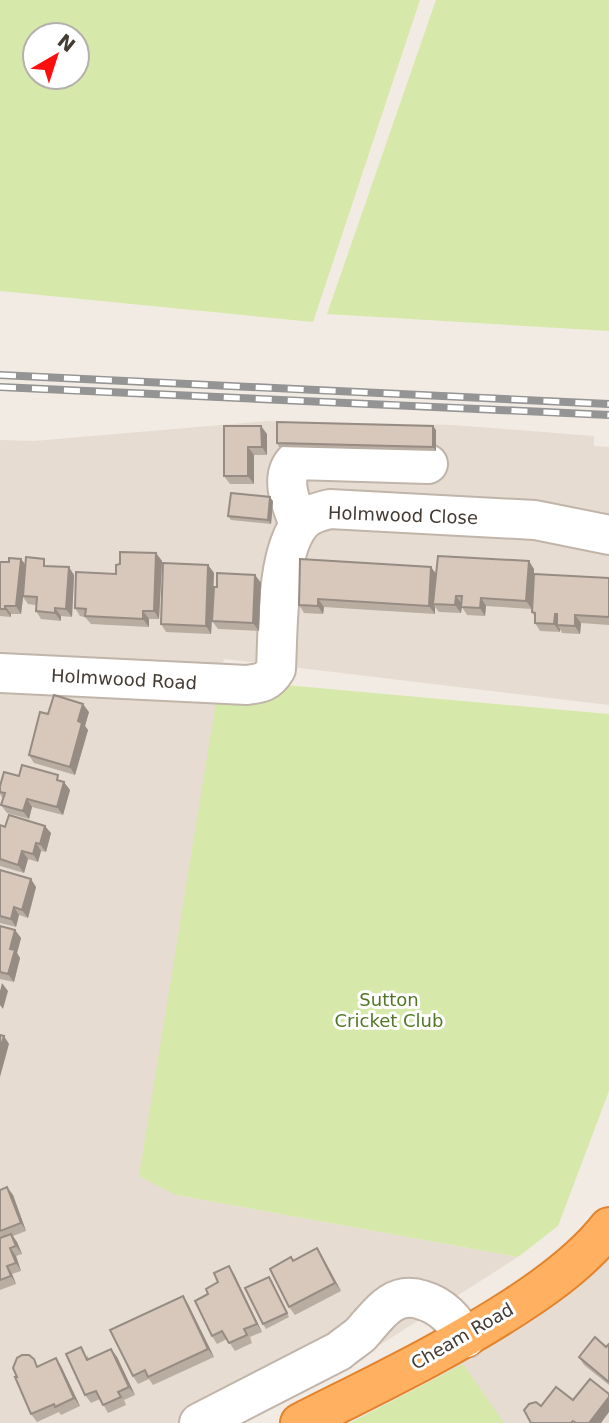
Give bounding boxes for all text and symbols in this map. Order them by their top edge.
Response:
north arrow [21,21,91,91]
text: N [54,29,80,56]
street label: Holmwood Close [328,502,478,528]
street label: Holmwood Road [50,665,198,693]
park label: Sutton Cricket Club [335,989,443,1031]
street label: Cheam Road [407,1298,517,1374]

